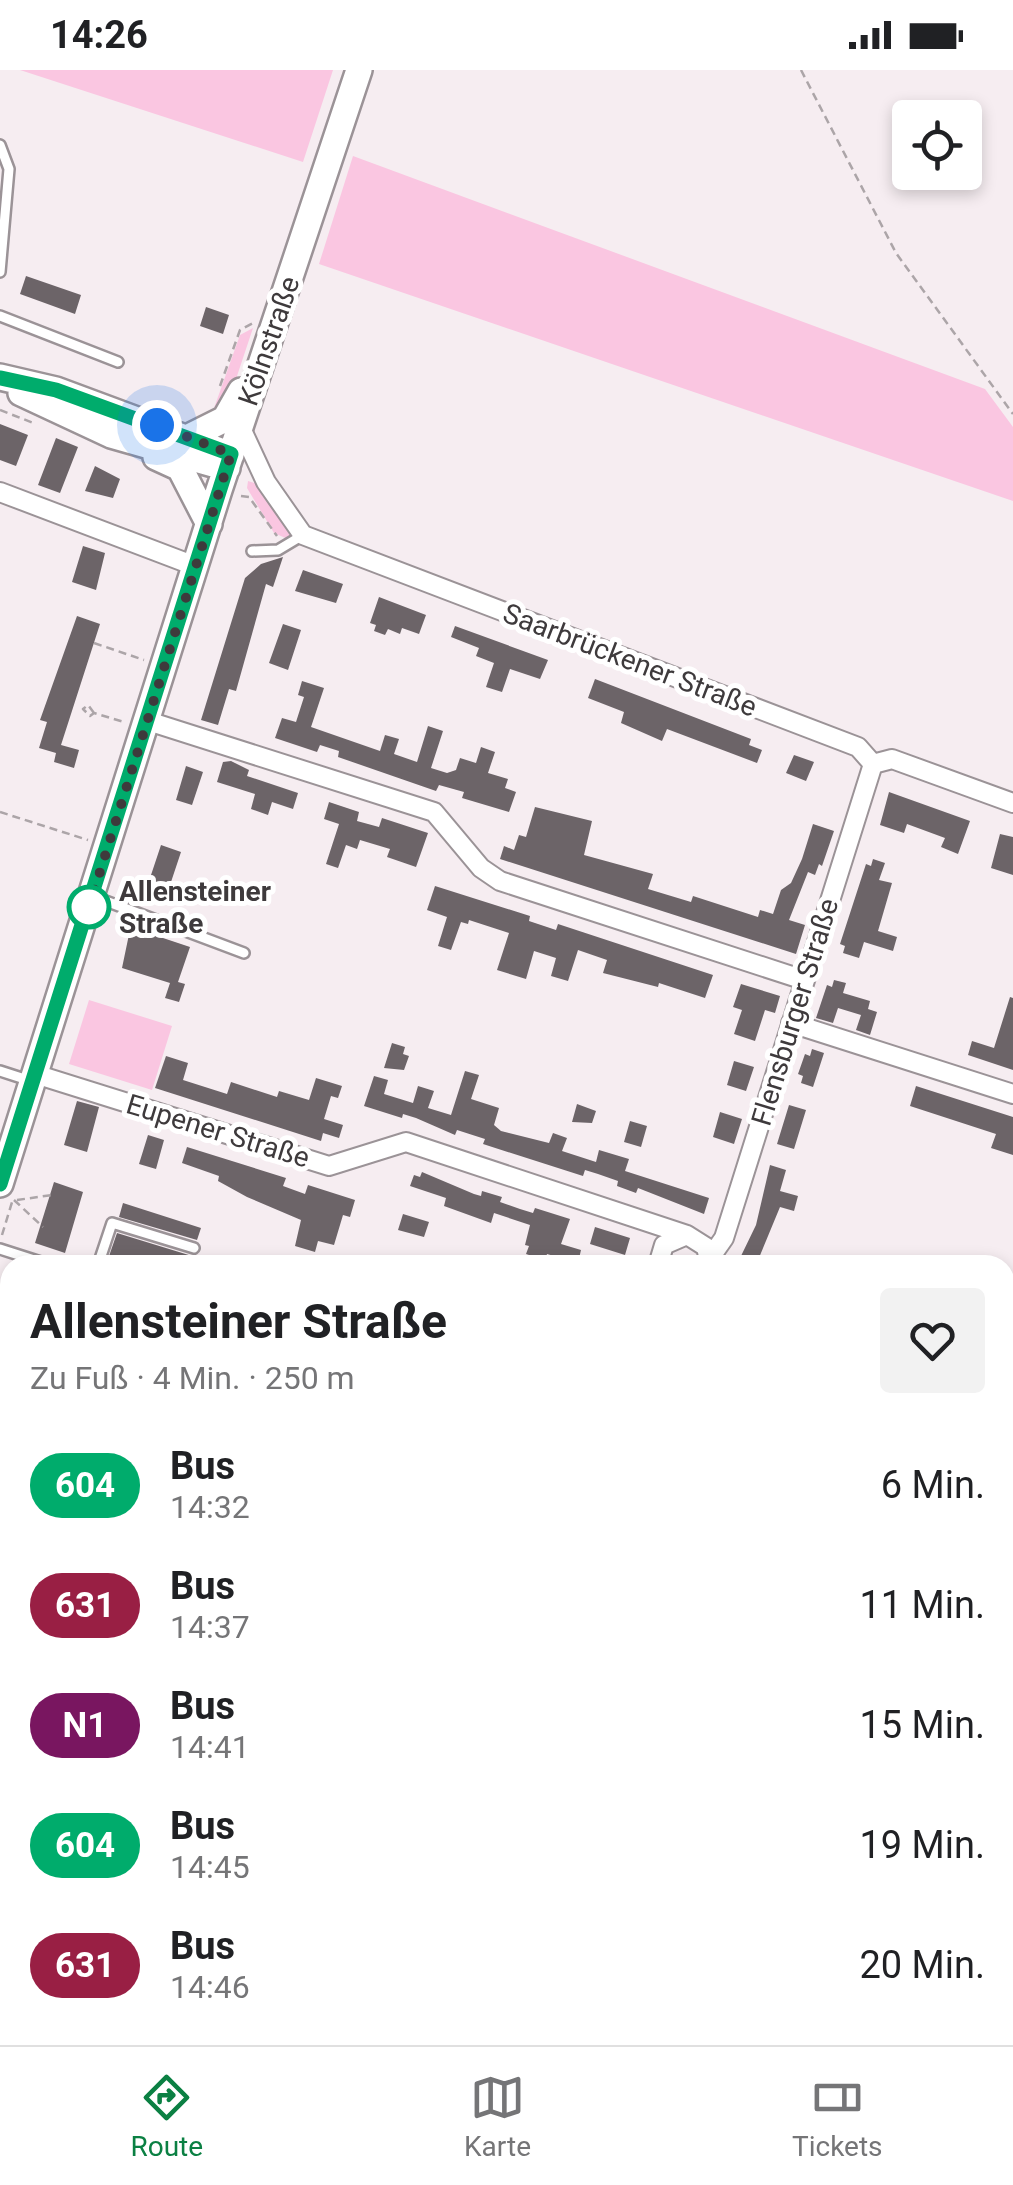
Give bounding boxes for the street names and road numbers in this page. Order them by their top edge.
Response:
street label: Kölnstraße [231,272,307,410]
street label: Saarbrückener Straße [499,596,761,724]
street label: Flensburger Straße [745,894,845,1130]
street label: Eupener Straße [122,1087,314,1175]

